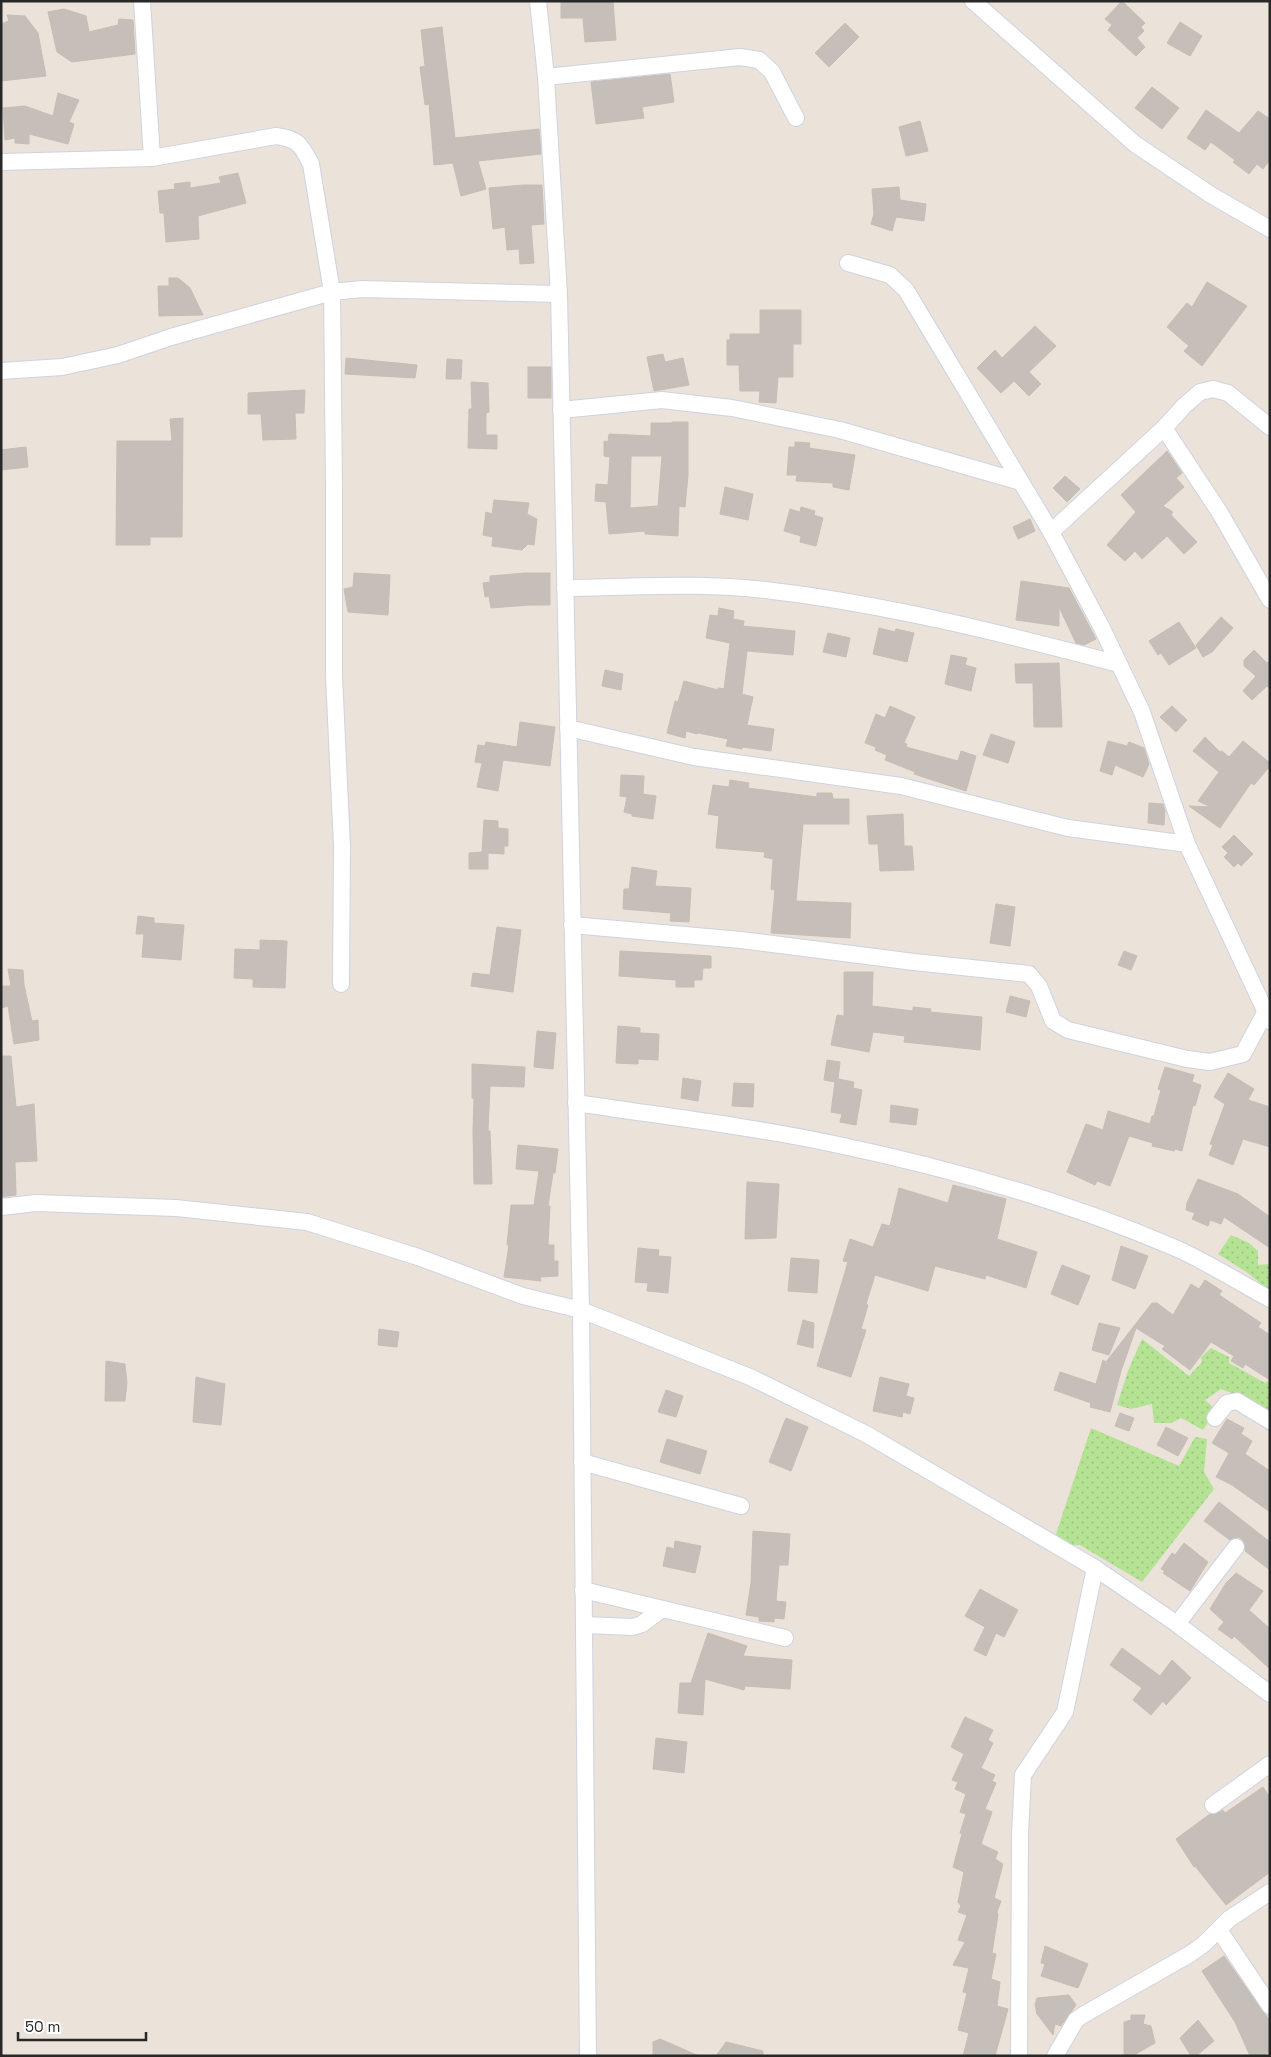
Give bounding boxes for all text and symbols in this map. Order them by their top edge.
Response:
scale bar [18,2010,145,2042]
text: 50 m [25,2017,60,2036]

